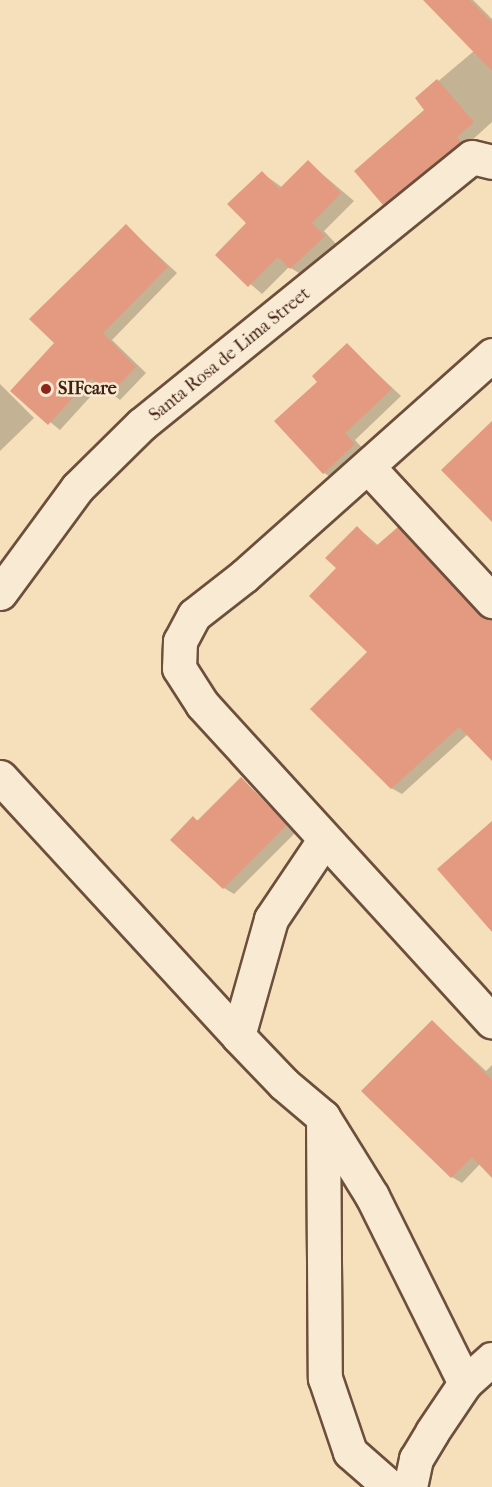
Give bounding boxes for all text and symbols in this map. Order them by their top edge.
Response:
street label: Santa Rosa de Lima Street [145,283,315,427]
place label: SIFcare [58,378,117,400]
marker: SIFcare [39,382,53,396]

